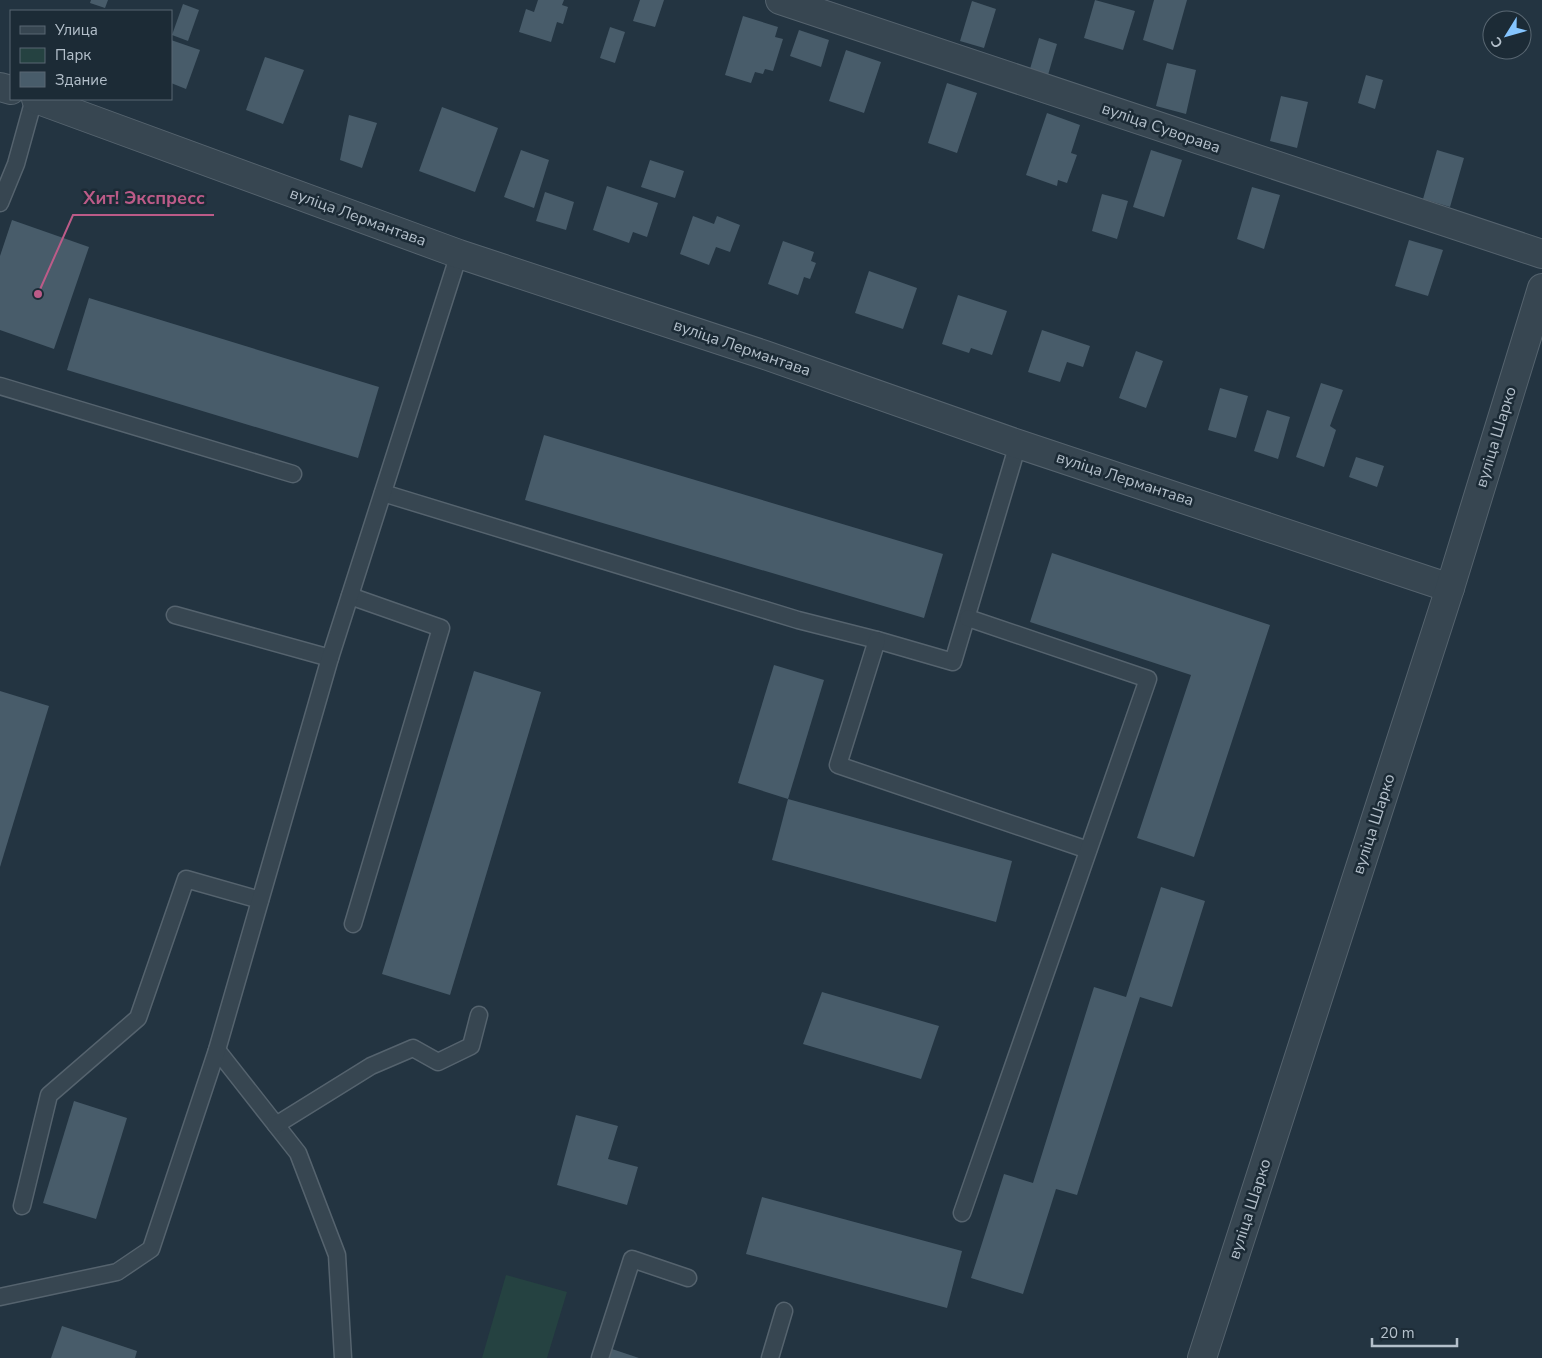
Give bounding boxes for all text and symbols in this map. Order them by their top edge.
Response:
legend [10,10,172,100]
north arrow [1482,10,1532,60]
text: Улица [54,20,98,40]
text: С [1486,33,1507,52]
text: Парк [55,45,91,65]
text: Здание [55,70,107,90]
street label: вуліца Суворава [1099,97,1223,159]
callout: Хит! Экспресс [73,182,214,215]
street label: вуліца Лермантава [287,182,429,252]
text: Хит! Экспресс [82,186,205,210]
street label: вуліца Лермантава [670,314,814,382]
street label: вуліца Шарко [1470,384,1522,490]
street label: вуліца Лермантава [1053,446,1197,512]
street label: вуліца Шарко [1347,771,1401,877]
street label: вуліца Шарко [1223,1156,1277,1262]
scale bar [1372,1316,1457,1348]
text: 20 m [1380,1323,1415,1343]

